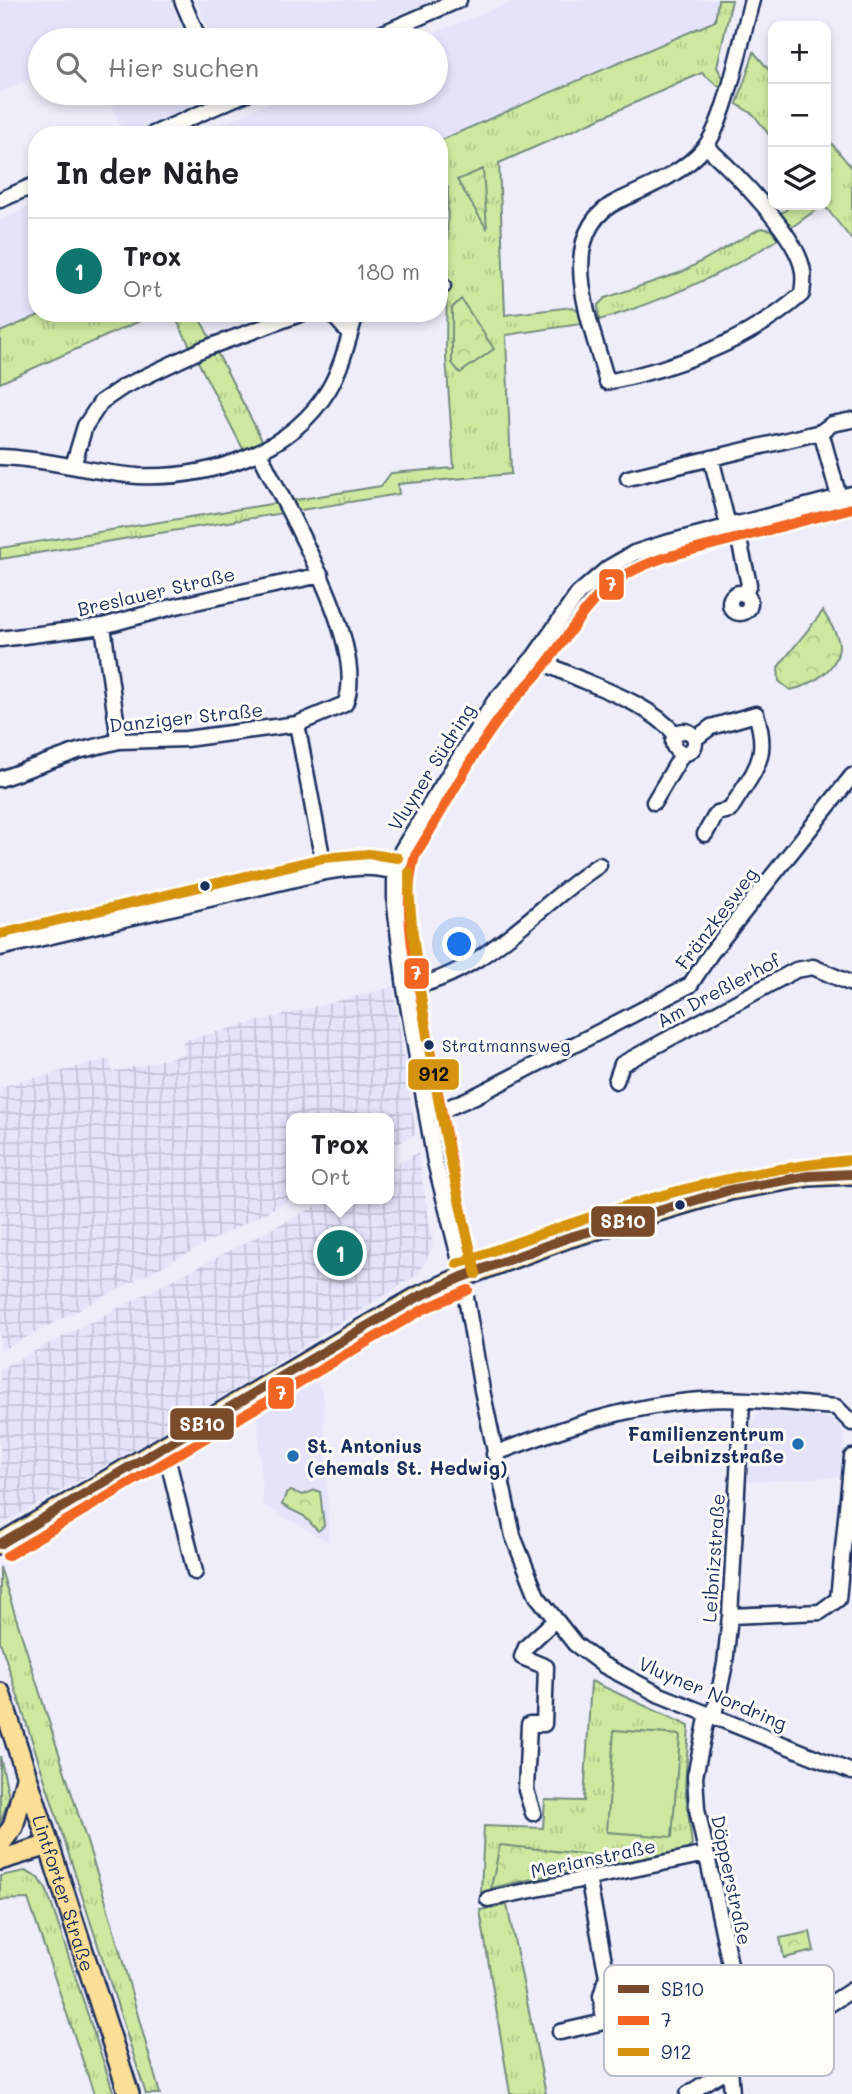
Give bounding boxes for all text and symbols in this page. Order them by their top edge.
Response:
map controls [768,21,831,210]
button: + [768,21,831,84]
search box [28,28,448,105]
icon: search [52,48,90,86]
text: Hier suchen [108,50,259,84]
button: − [768,84,831,147]
button: layers [768,147,831,210]
text: In der Nähe [56,152,239,192]
text: Trox [123,239,181,273]
text: 1 [74,256,84,286]
text: 180 m [356,256,420,286]
text: Ort [123,273,163,303]
street label: Breslauer Straße [75,561,237,621]
line badge: 7 [598,568,625,601]
text: 7 [606,571,617,596]
street label: Danziger Straße [108,696,264,738]
street label: Vluyner Südring [382,699,480,835]
street label: Fränzkesweg [669,862,763,974]
unlabelled marker [198,879,212,893]
your location [442,927,476,961]
street label: Am Dreßlerhof [652,947,785,1033]
line badge: 7 [403,957,430,990]
text: 7 [411,960,422,985]
place label: Stratmannsweg [442,1034,571,1056]
marker: Stratmannsweg [422,1038,436,1052]
line badge: 912 [407,1058,460,1091]
text: 912 [419,1061,449,1086]
popup [286,1113,394,1204]
text: Trox [311,1127,369,1161]
text: Ort [311,1161,351,1191]
unlabelled marker [673,1198,687,1212]
line badge: SB10 [590,1205,656,1238]
text: SB10 [600,1208,646,1233]
pin: 1 [317,1227,363,1279]
line badge: 7 [267,1376,295,1410]
text: 7 [276,1380,287,1405]
line badge: SB10 [169,1407,235,1441]
text: SB10 [179,1411,225,1436]
place label: Familienzentrum Leibnizstraße [628,1421,784,1468]
place label: St. Antonius (ehemals St. Hedwig) [307,1433,507,1480]
marker: Familienzentrum Leibnizstraße [790,1436,806,1452]
marker: St. Antonius (ehemals St. Hedwig) [285,1448,301,1464]
street label: Leibnizstraße [696,1493,730,1623]
street label: Vluyner Nordring [635,1650,791,1736]
street label: Lintforter Straße [27,1811,101,1974]
street label: Döpperstraße [706,1813,758,1947]
street label: Merianstraße [528,1833,658,1883]
legend [604,1965,834,2076]
text: SB10 [661,1976,704,2001]
text: 7 [661,2007,672,2032]
text: 912 [661,2039,691,2064]

